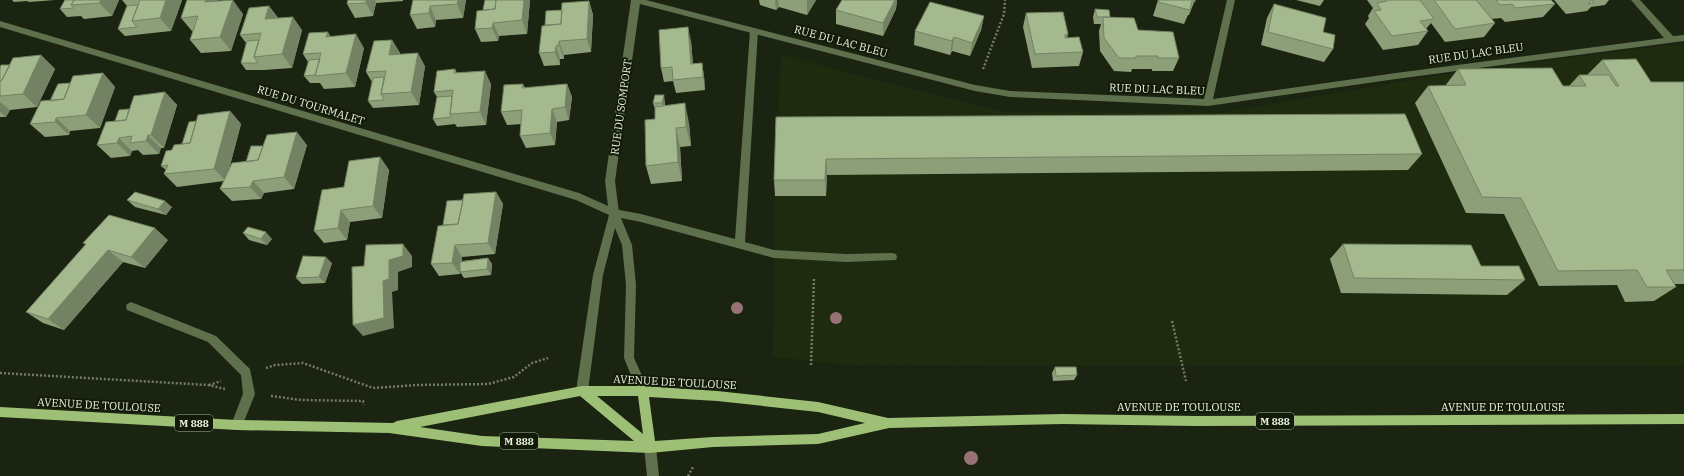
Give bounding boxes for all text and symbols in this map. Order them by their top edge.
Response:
street label: RUE DU LAC BLEU [793,22,889,60]
street label: RUE DU LAC BLEU [1427,39,1525,67]
street label: RUE DU SOMPORT [607,58,635,156]
street label: RUE DU LAC BLEU [1109,80,1205,98]
street label: RUE DU TOURMALET [256,82,366,128]
street label: AVENUE DE TOULOUSE [613,372,737,392]
street label: AVENUE DE TOULOUSE [37,395,161,415]
street label: AVENUE DE TOULOUSE [1117,400,1241,414]
street label: AVENUE DE TOULOUSE [1441,400,1565,414]
road number: M 888 [1256,413,1294,429]
road number: M 888 [175,415,213,431]
road number: M 888 [500,433,538,449]

